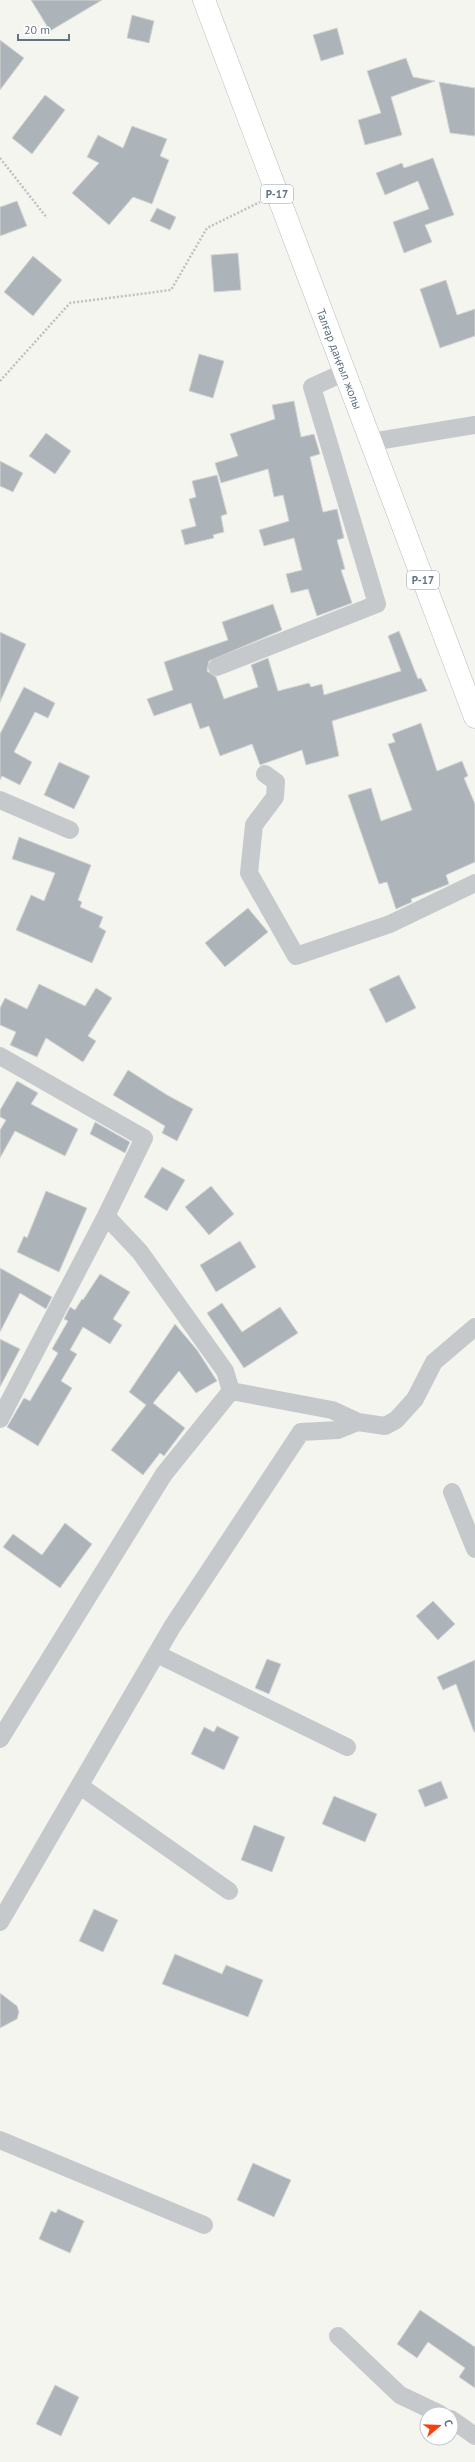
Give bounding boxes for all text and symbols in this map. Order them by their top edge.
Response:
scale bar [18,16,69,42]
text: 20 m [24,22,50,37]
road number: P-17 [261,185,293,203]
street label: Талғар даңғыл жолы [313,306,366,411]
road number: P-17 [407,571,439,589]
north arrow [419,2406,459,2446]
text: С [441,2418,456,2428]

